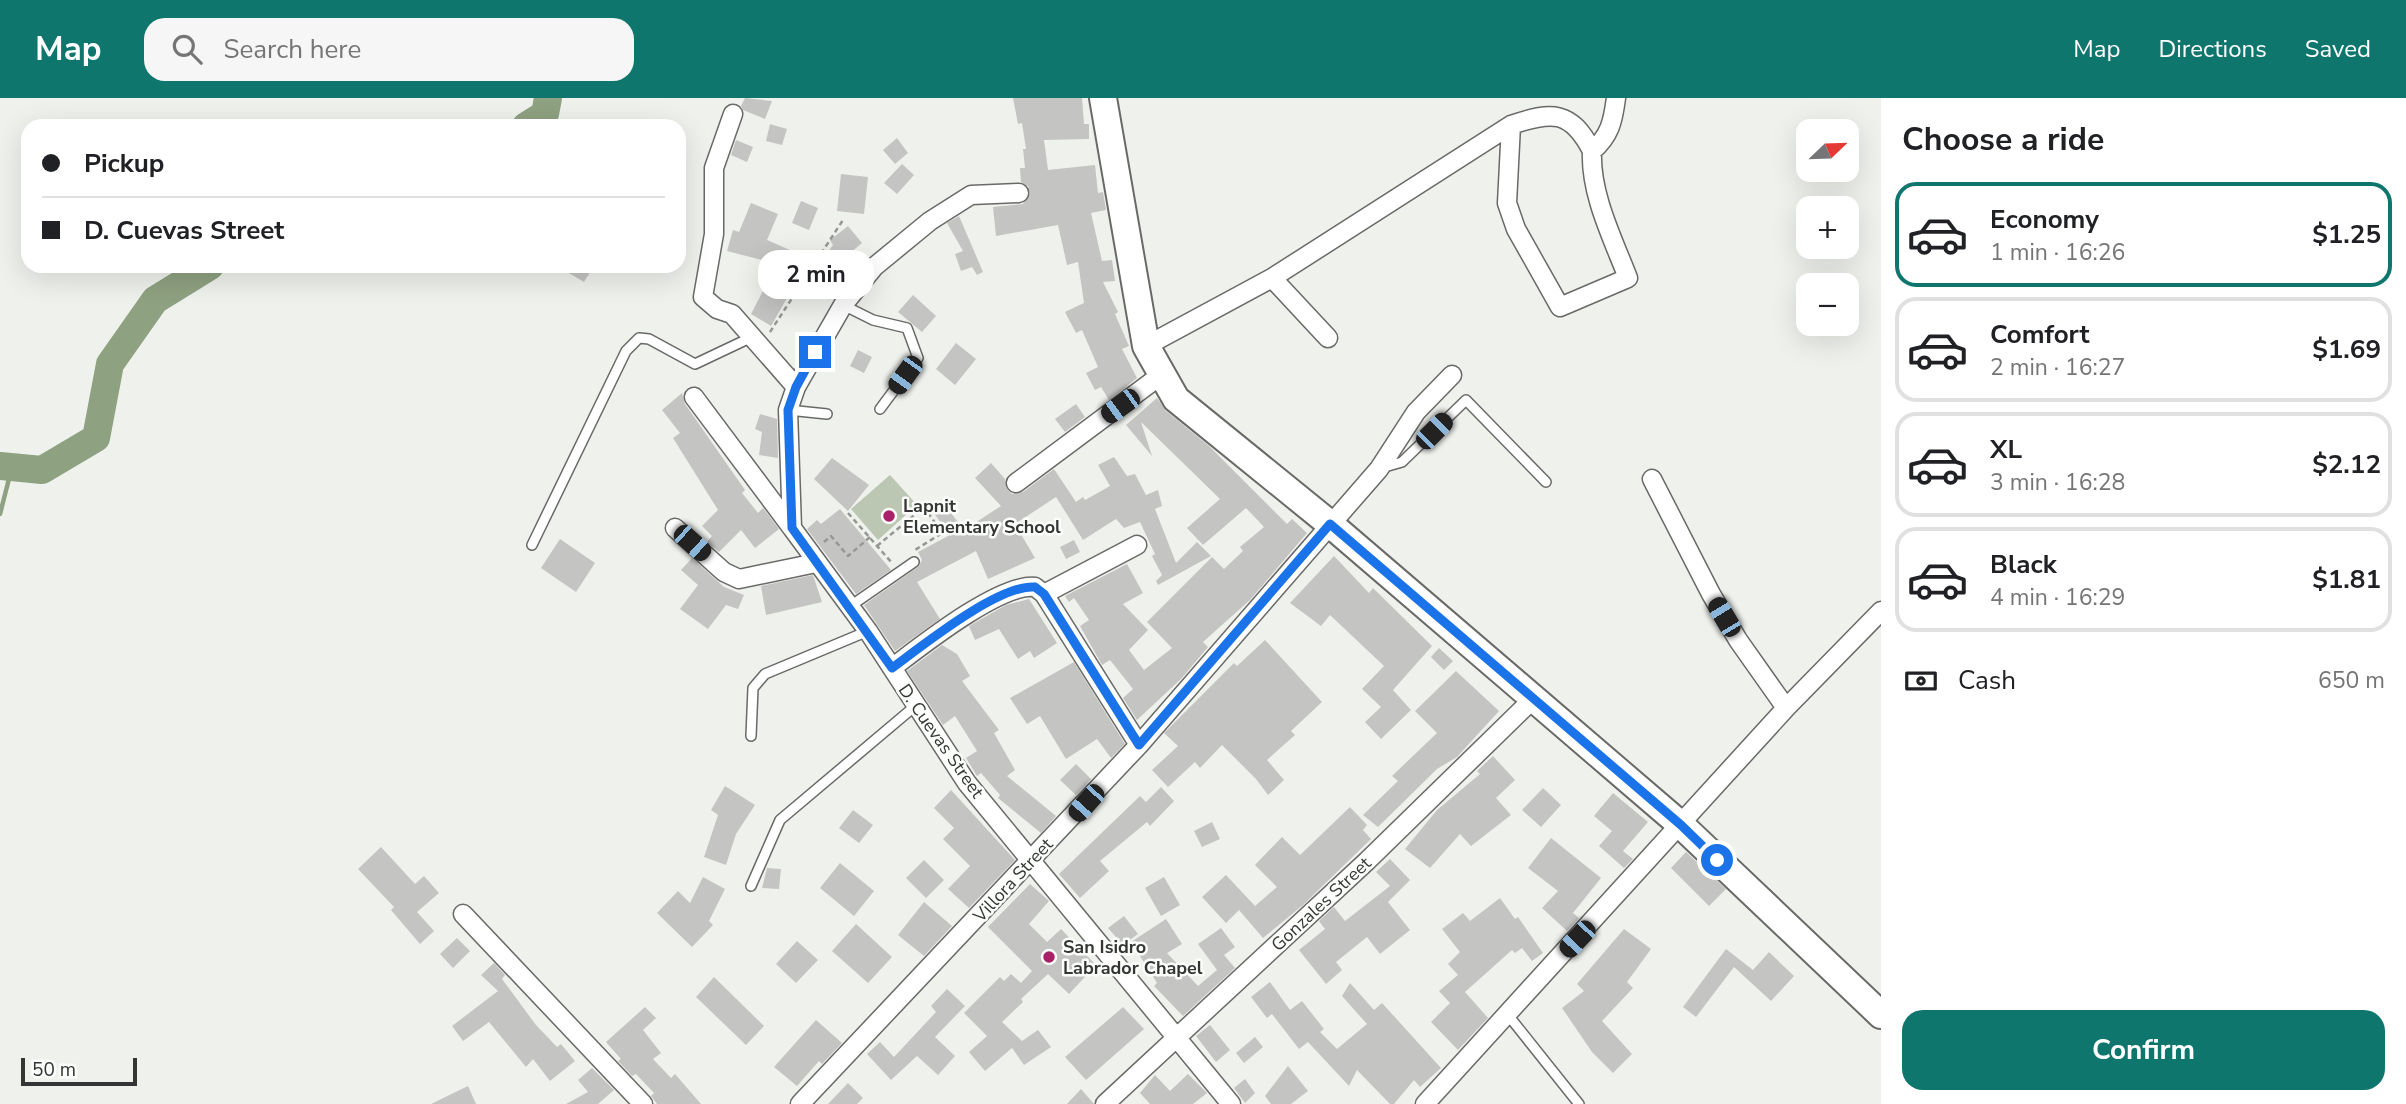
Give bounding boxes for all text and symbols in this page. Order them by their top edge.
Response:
search box [144,18,634,81]
text: Map [35,27,102,72]
icon: search [168,30,206,68]
text: Search here [224,32,361,67]
text: Map [2073,33,2120,65]
text: Directions [2158,33,2267,65]
text: Saved [2305,33,2371,65]
text: Choose a ride [1902,118,2104,161]
north arrow [1796,119,1858,182]
map controls [1796,119,1859,336]
text: Pickup [84,146,164,181]
button: + [1796,196,1859,259]
text: Economy [1990,202,2099,237]
icon: car [1906,203,1969,266]
text: D. Cuevas Street [84,213,284,248]
text: $1.25 [2312,217,2381,252]
text: 1 min · 16:26 [1990,237,2125,268]
callout: 2 min [757,250,873,300]
text: 2 min [786,259,846,290]
button: − [1796,273,1859,336]
text: Comfort [1990,317,2090,352]
icon: car [1906,318,1969,381]
text: $1.69 [2312,332,2381,367]
route end [799,336,831,368]
car [885,352,926,398]
text: 2 min · 16:27 [1990,352,2125,383]
car [1097,385,1144,427]
car [1412,409,1457,453]
text: XL [1990,432,2022,467]
icon: car [1906,433,1969,496]
text: $2.12 [2312,447,2381,482]
text: 3 min · 16:28 [1990,467,2125,498]
place label: Lapnit Elementary School [903,494,1061,539]
marker: Lapnit Elementary School [881,508,897,524]
car [670,521,715,565]
text: Black [1990,547,2057,582]
icon: car [1906,548,1969,611]
text: $1.81 [2312,562,2381,597]
text: 4 min · 16:29 [1990,582,2125,613]
car [1705,594,1744,640]
icon: cash [1902,662,1940,700]
text: Cash [1958,663,2016,698]
text: 650 m [2318,665,2385,696]
street label: D. Cuevas Street [893,679,990,803]
car [1065,780,1108,826]
street label: Villora Street [967,832,1059,928]
route start [1701,844,1733,876]
street label: Gonzales Street [1266,851,1377,957]
car [1555,916,1600,962]
place label: San Isidro Labrador Chapel [1063,935,1203,980]
marker: San Isidro Labrador Chapel [1041,949,1057,965]
button: Confirm [1902,1010,2385,1090]
scale bar [21,1055,136,1087]
text: 50 m [32,1057,76,1083]

